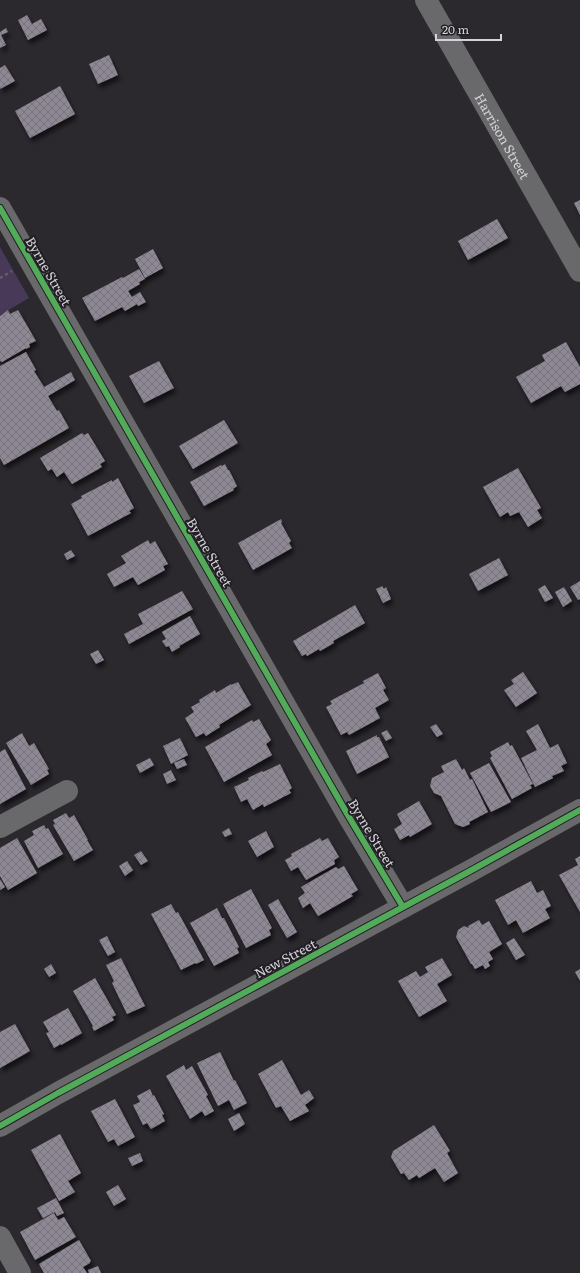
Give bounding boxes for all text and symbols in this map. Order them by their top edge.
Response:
scale bar [436,16,501,42]
text: 20 m [442,20,469,38]
street label: Harrison Street [471,89,535,183]
street label: Byrne Street [22,233,77,310]
street label: Byrne Street [183,514,238,591]
street label: Byrne Street [344,795,400,872]
street label: New Street [251,933,320,982]

